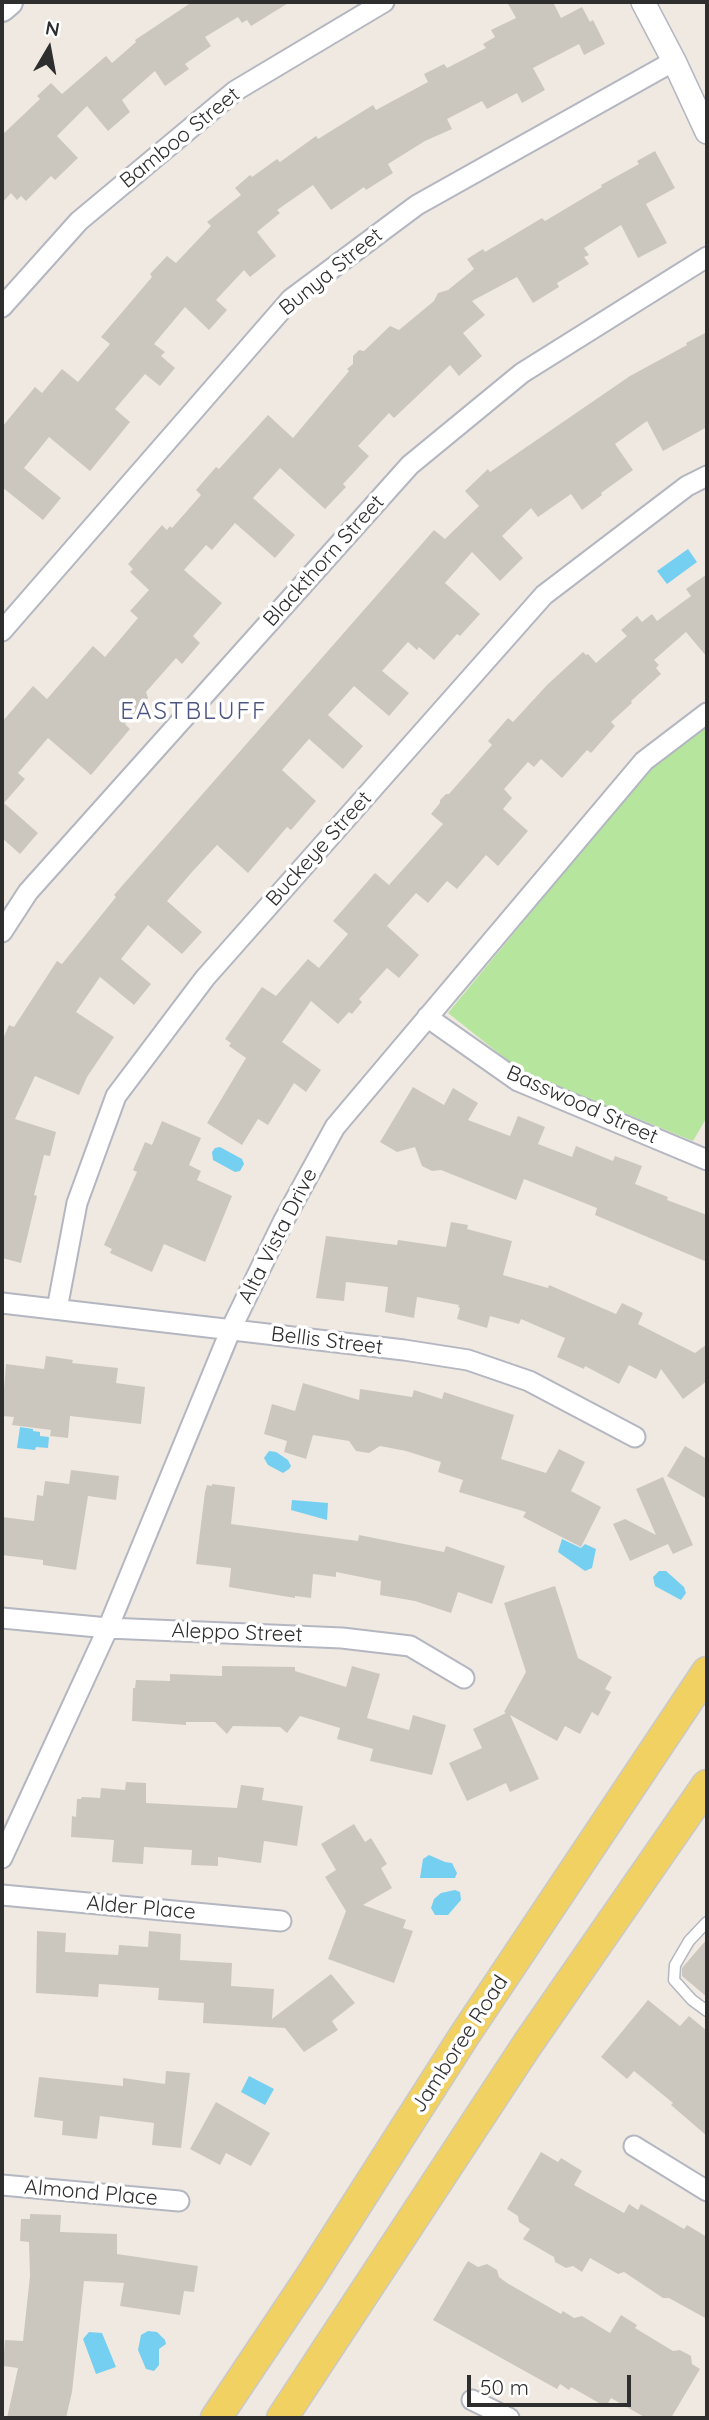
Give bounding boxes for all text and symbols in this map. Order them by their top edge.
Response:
north arrow [14,14,84,84]
text: N [44,15,62,41]
street label: Bamboo Street [115,82,245,194]
street label: Bunya Street [274,223,388,321]
street label: Blackthorn Street [258,490,390,632]
district label: EASTBLUFF [121,698,267,726]
street label: Buckeye Street [261,786,377,912]
street label: Basswood Street [502,1060,662,1150]
street label: Alta Vista Drive [233,1164,323,1308]
street label: Bellis Street [270,1322,384,1360]
street label: Aleppo Street [171,1618,303,1648]
street label: Alder Place [85,1891,197,1925]
street label: Jamboree Road [406,1971,514,2117]
street label: Almond Place [23,2175,159,2211]
scale bar [471,2360,636,2404]
text: 50 m [480,2374,529,2400]

